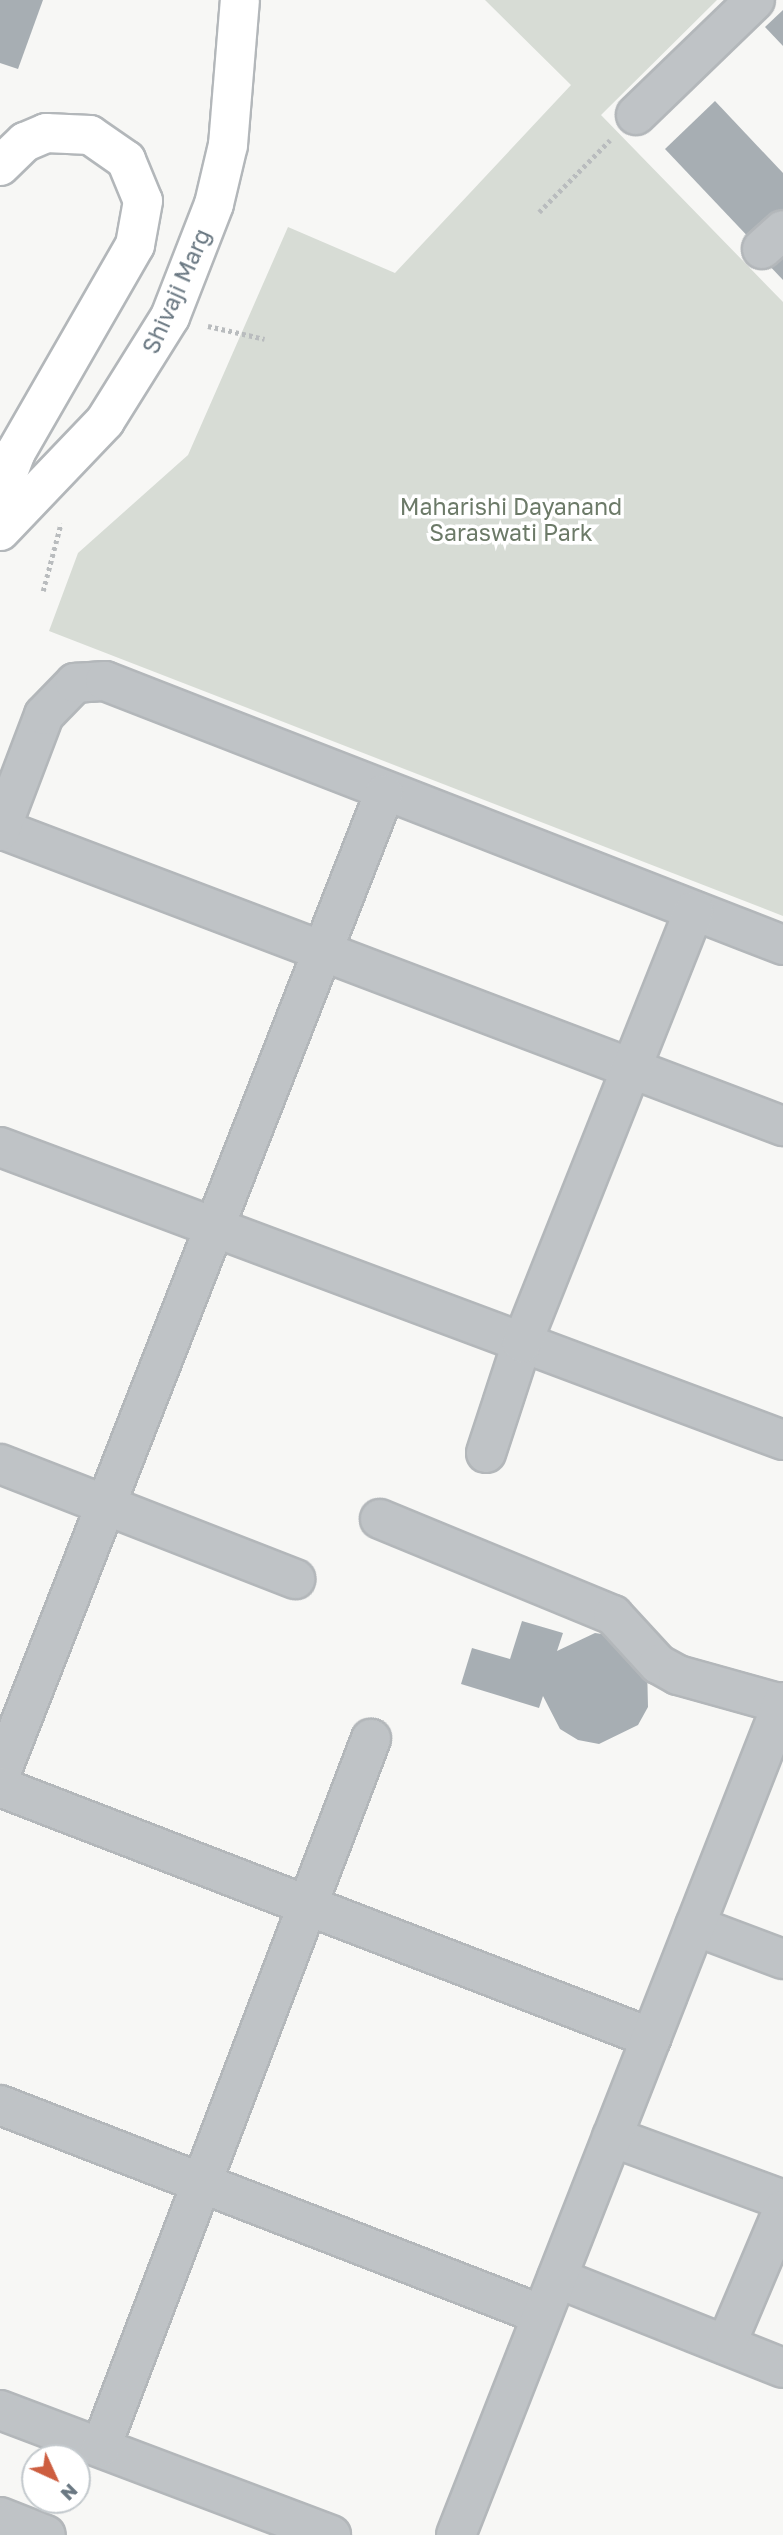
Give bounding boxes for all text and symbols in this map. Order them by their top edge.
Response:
street label: Shivaji Marg [136,224,216,358]
park label: Maharishi Dayanand Saraswati Park [400,492,622,546]
north arrow [21,2444,91,2514]
text: N [57,2480,83,2506]

